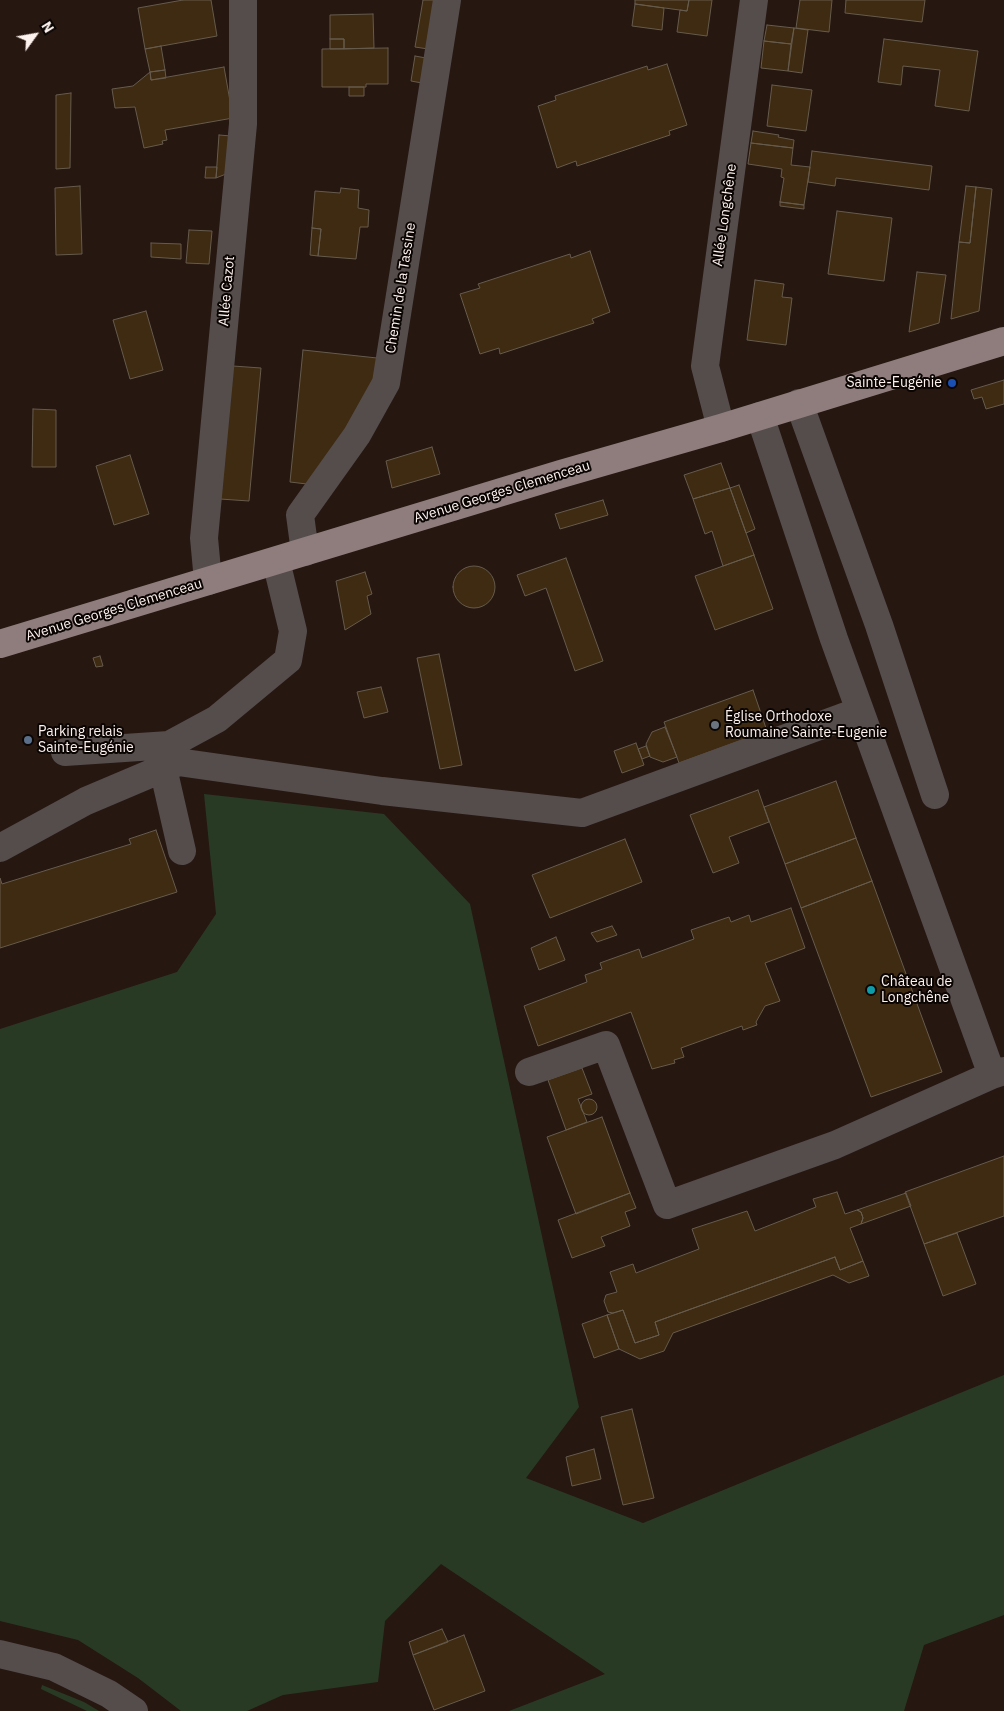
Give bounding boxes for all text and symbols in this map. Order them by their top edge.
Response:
north arrow [10,10,60,60]
text: N [37,18,58,36]
street label: Allée Longchêne [709,163,741,267]
street label: Chemin de la Tassine [382,221,420,355]
street label: Allée Cazot [216,255,238,327]
place label: Sainte-Eugénie [846,375,942,391]
marker: Sainte-Eugénie [946,377,958,389]
street label: Avenue Georges Clemenceau [412,457,592,527]
street label: Avenue Georges Clemenceau [24,575,204,645]
place label: Église Orthodoxe Roumaine Sainte-Eugenie [725,709,887,742]
marker: Église Orthodoxe Roumaine Sainte-Eugenie [709,719,721,731]
place label: Parking relais Sainte-Eugénie [38,724,134,756]
marker: Parking relais Sainte-Eugénie [22,734,34,746]
place label: Château de Longchêne [881,974,952,1006]
marker: Château de Longchêne [865,984,877,996]

